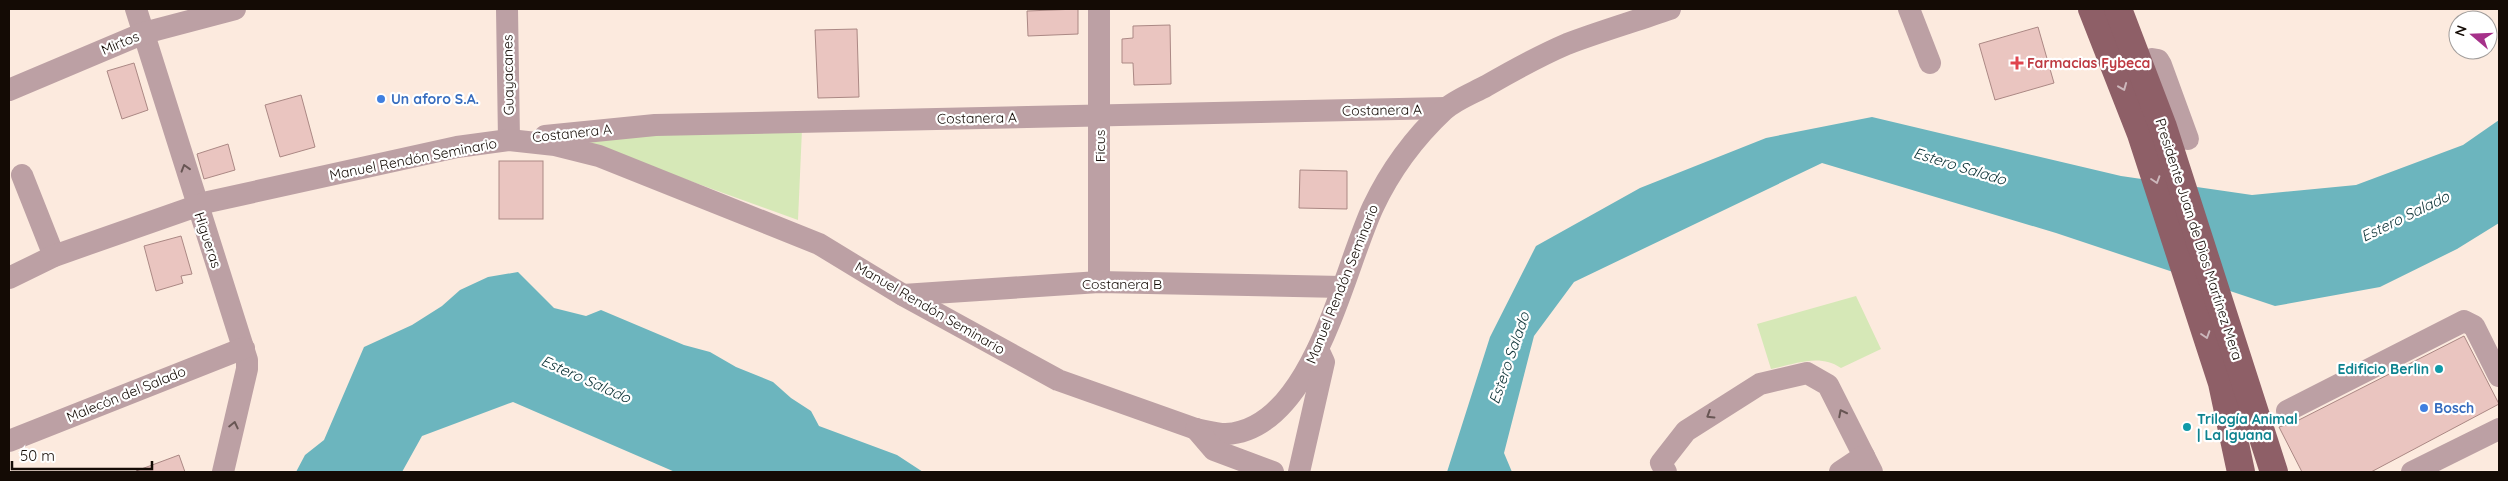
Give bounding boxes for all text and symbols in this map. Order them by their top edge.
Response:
north arrow [2448,10,2498,60]
text: N [2451,23,2471,39]
street label: Mirtos [98,27,142,59]
street label: Guayacanes [498,34,518,116]
place label: Farmacias Fybeca [2027,54,2150,72]
marker: Farmacias Fybeca [2011,57,2023,69]
one-way arrow [2117,82,2127,90]
place label: Un aforo S.A. [391,90,479,108]
marker: Un aforo S.A. [375,93,387,105]
street label: Costanera A [1342,100,1422,120]
street label: Costanera A [937,108,1017,128]
street label: Presidente Juan de Dios Martínez Mera [2151,116,2247,362]
street label: Costanera A [531,120,613,146]
street label: Ficus [1091,130,1109,162]
street label: Manuel Rendón Seminario [328,134,498,184]
water label: Estero Salado [1911,143,2010,189]
one-way arrow [181,165,191,173]
one-way arrow [2151,176,2161,184]
water label: Estero Salado [2358,186,2453,246]
street label: Manuel Rendón Seminario [1302,202,1382,366]
street label: Higueras [191,210,225,270]
street label: Manuel Rendón Seminario [852,258,1008,358]
street label: Costanera B [1082,275,1162,293]
water label: Estero Salado [1484,309,1534,406]
one-way arrow [2200,330,2210,339]
water label: Estero Salado [538,351,635,408]
place label: Edificio Berlin [2337,360,2429,378]
street label: Malecón del Salado [64,362,188,426]
marker: Edificio Berlin [2433,363,2445,375]
place label: Bosch [2434,399,2474,417]
marker: Bosch [2418,402,2430,414]
one-way arrow [1707,409,1716,419]
one-way arrow [1838,409,1848,418]
place label: Trilogía Animal | La Iguana [2197,410,2298,444]
one-way arrow [228,420,239,429]
marker: Trilogía Animal | La Iguana [2181,421,2193,433]
scale bar [12,438,152,470]
text: 50 m [20,446,55,465]

